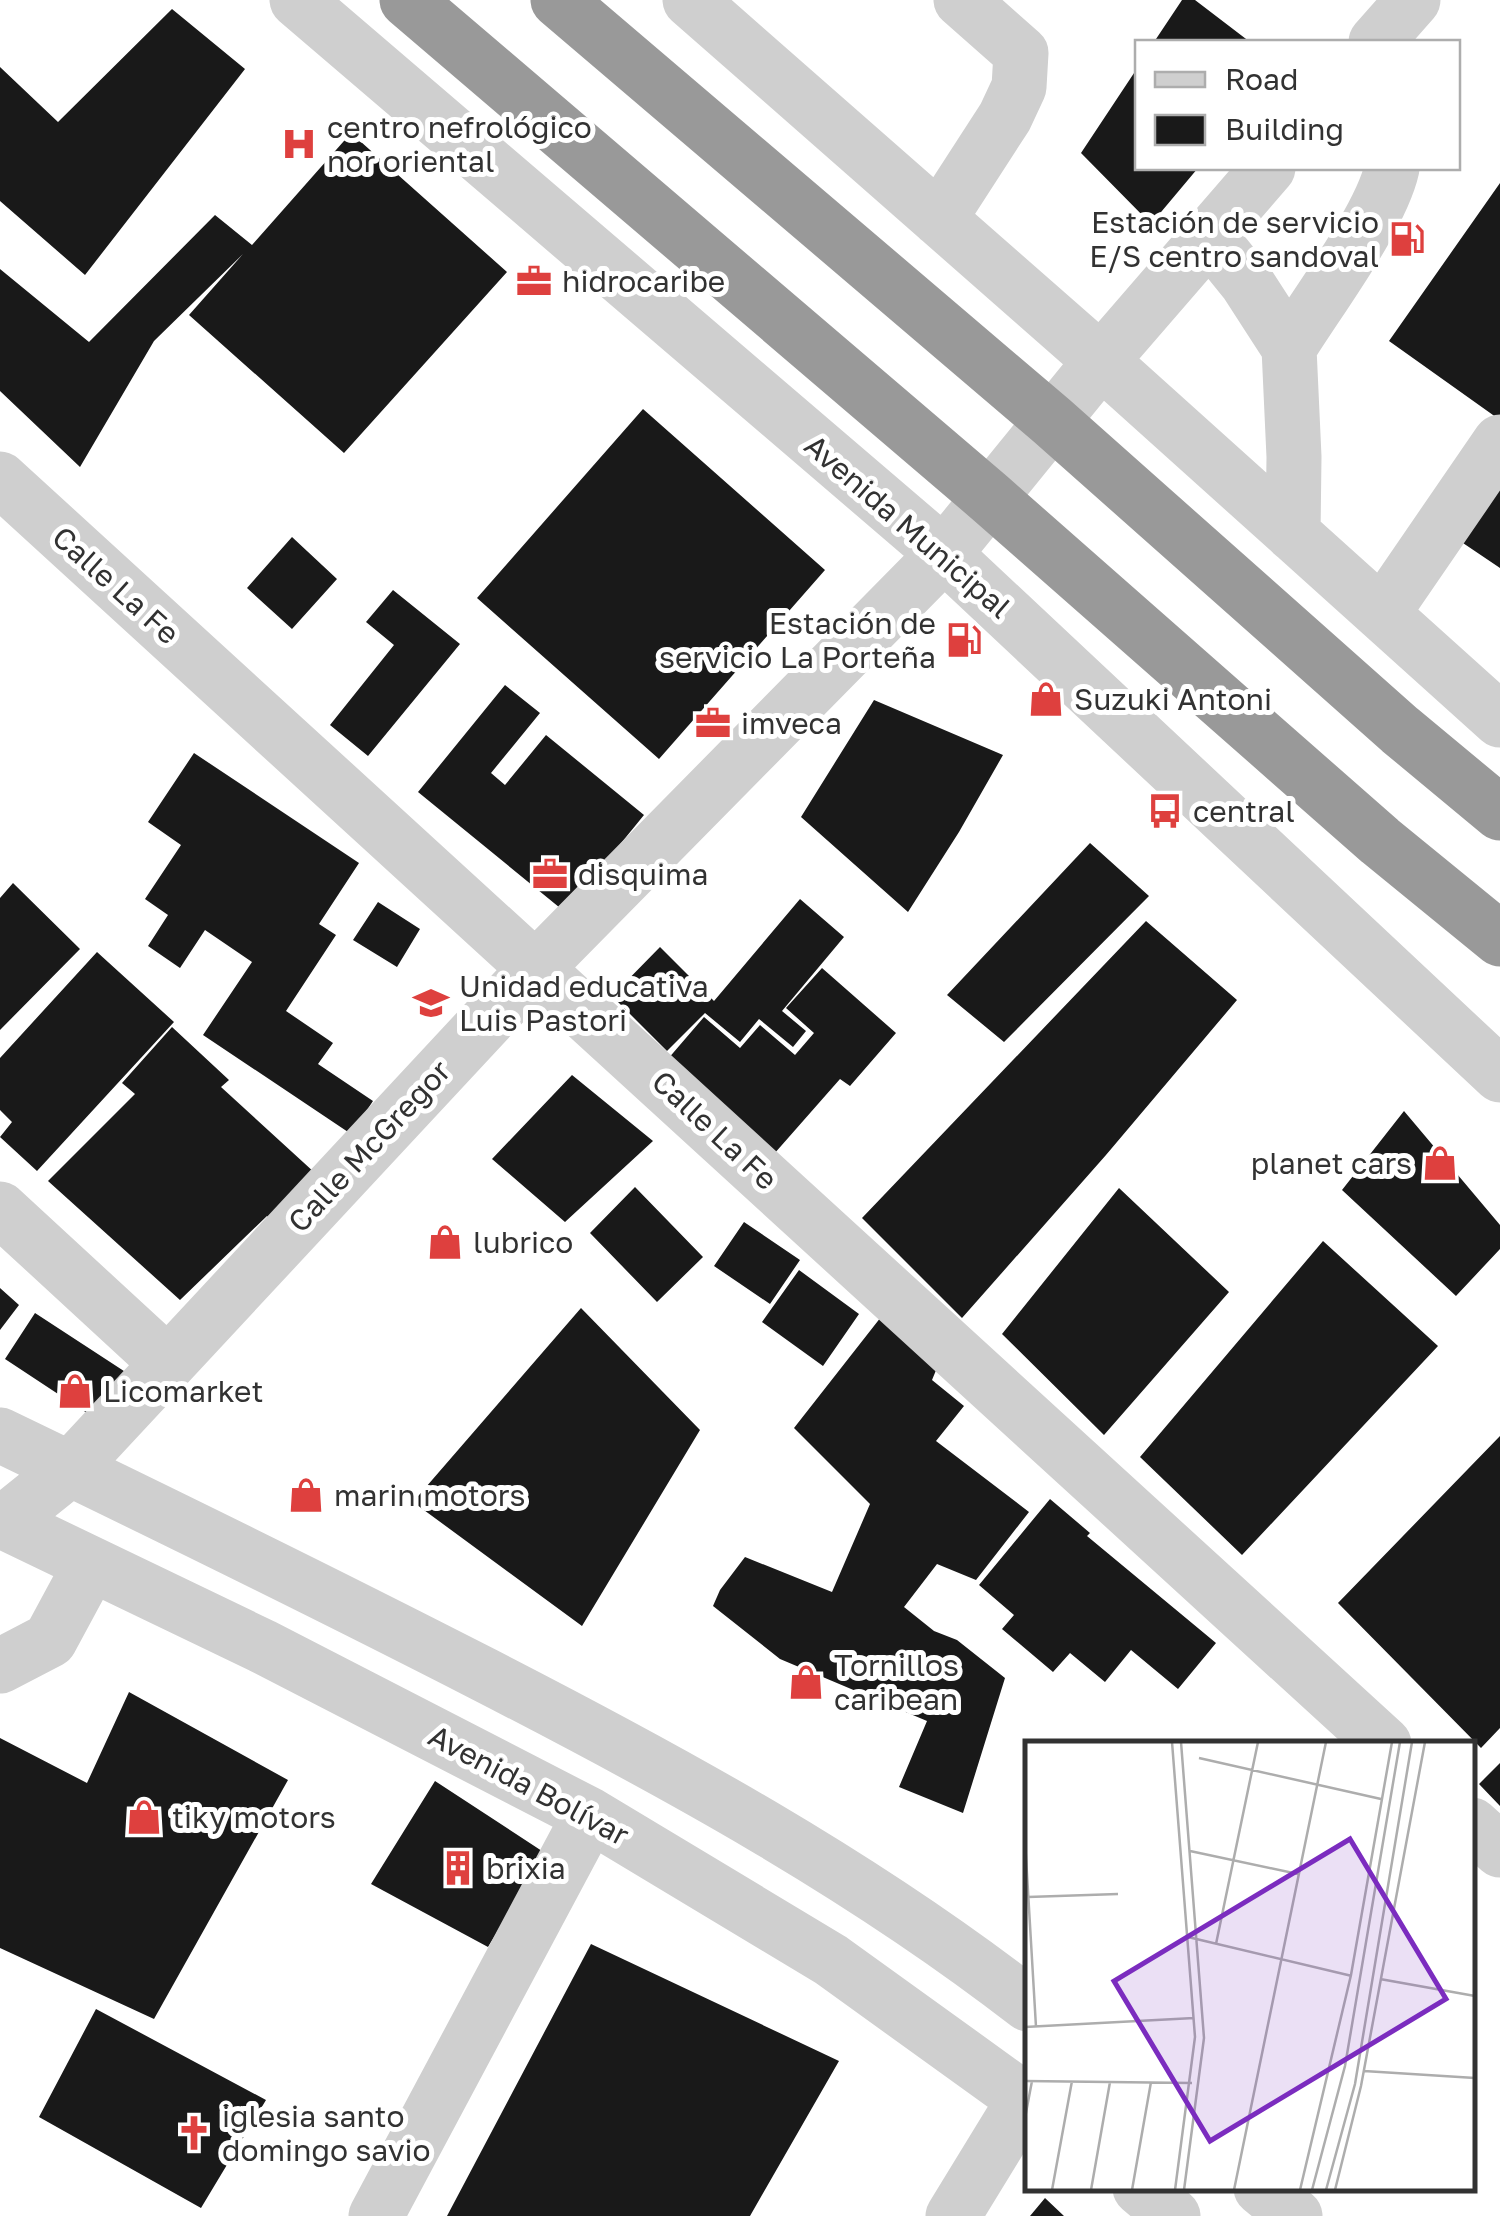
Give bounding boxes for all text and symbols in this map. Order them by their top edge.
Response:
legend [1135,40,1460,170]
text: Road [1225,61,1299,97]
place label: centro nefrológico nor oriental [327,109,592,179]
text: Building [1225,111,1344,147]
hospital icon: centro nefrológico nor oriental [280,125,318,163]
place label: Estación de servicio E/S centro sandoval [1089,204,1379,274]
fuel station icon: Estación de servicio E/S centro sandoval [1388,220,1426,258]
office icon: hidrocaribe [515,262,553,300]
place label: hidrocaribe [562,263,725,299]
street label: Avenida Municipal [798,427,1018,625]
street label: Calle La Fe [45,519,187,651]
place label: Estación de servicio La Porteña [659,605,936,675]
fuel station icon: Estación de servicio La Porteña [945,621,983,659]
shop icon: Suzuki Antoni [1027,680,1065,718]
place label: Suzuki Antoni [1074,681,1272,717]
office icon: imveca [694,704,732,742]
place label: imveca [741,705,842,741]
bus stop icon: central [1146,792,1184,830]
place label: central [1193,793,1295,829]
office icon: disquima [531,855,569,893]
place label: disquima [578,856,709,892]
place label: Unidad educativa Luis Pastori [459,968,709,1038]
school or university icon: Unidad educativa Luis Pastori [412,984,450,1022]
street label: Calle McGregor [280,1053,458,1239]
street label: Calle La Fe [645,1063,785,1197]
shop icon: planet cars [1421,1144,1459,1182]
place label: planet cars [1251,1145,1412,1181]
shop icon: lubrico [426,1223,464,1261]
place label: lubrico [473,1224,573,1260]
shop icon: Licomarket [56,1372,94,1410]
place label: Licomarket [103,1373,263,1409]
shop icon: marin motors [287,1476,325,1514]
place label: marin motors [334,1477,525,1513]
place label: Tornillos caribean [834,1647,959,1717]
shop icon: Tornillos caribean [787,1663,825,1701]
street label: Avenida Bolívar [423,1717,636,1853]
inset map [1025,1741,1475,2191]
shop icon: tiky motors [125,1798,163,1836]
place label: tiky motors [172,1799,336,1835]
building icon: brixia [439,1849,477,1887]
place label: brixia [486,1850,566,1886]
place label: iglesia santo domingo savio [222,2098,431,2168]
church icon: iglesia santo domingo savio [175,2114,213,2152]

